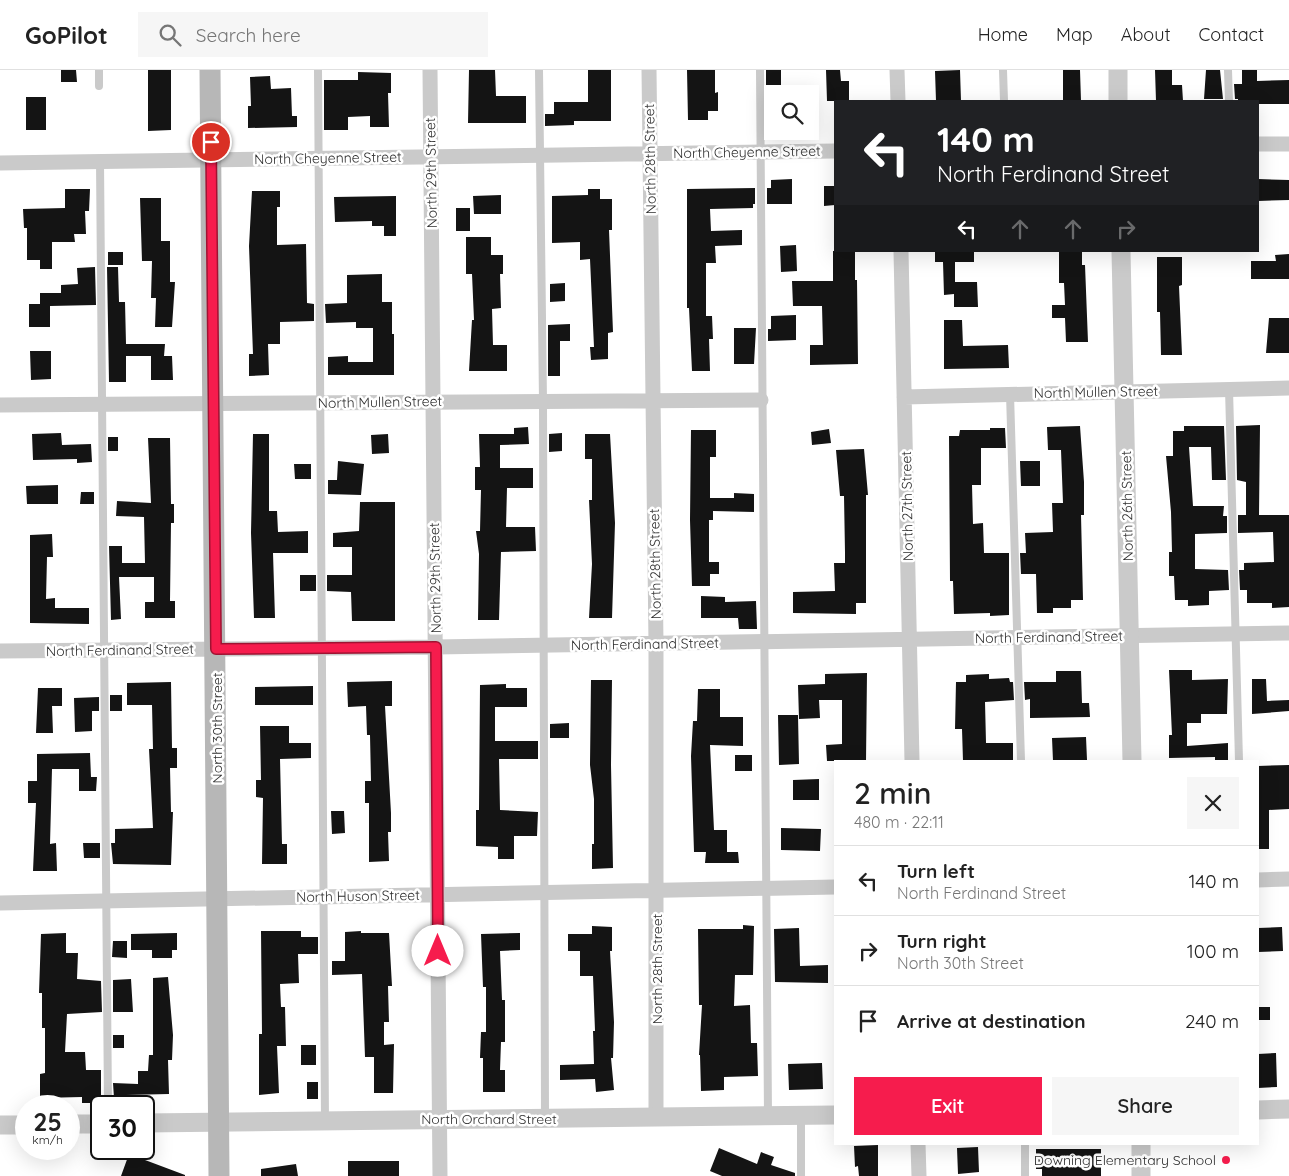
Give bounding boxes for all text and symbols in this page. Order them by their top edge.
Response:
search box [138,12,488,57]
text: GoPilot [25,20,108,50]
icon: search [156,21,184,49]
text: Search here [196,23,301,47]
text: Home [978,23,1028,46]
text: Map [1056,23,1093,46]
text: About [1121,23,1171,46]
text: Contact [1199,23,1264,46]
map controls [764,85,819,140]
button: search [764,85,819,140]
street label: North 28th Street [640,103,660,214]
street label: North 29th Street [421,117,441,229]
text: 140 m [937,117,1035,161]
icon: left [854,120,919,185]
pin [190,121,232,163]
icon: arrive [197,128,225,156]
street label: North Cheyenne Street [673,142,821,162]
street label: North Cheyenne Street [254,148,402,168]
text: North Ferdinand Street [937,160,1170,188]
icon: left [953,215,981,243]
icon: ahead [1006,215,1034,243]
icon: ahead [1059,215,1087,243]
icon: right [1112,215,1140,243]
street label: North Mullen Street [1034,382,1159,402]
street label: North Mullen Street [318,392,443,412]
street label: North 26th Street [1117,450,1137,561]
street label: North 27th Street [897,451,917,561]
street label: North 28th Street [645,508,665,619]
street label: North 29th Street [425,522,445,634]
street label: North Ferdinand Street [975,627,1123,647]
street label: North Ferdinand Street [571,634,719,654]
street label: North Ferdinand Street [46,640,194,660]
street label: North 30th Street [208,672,226,784]
text: 2 min [854,774,931,812]
button: close [1187,777,1239,829]
text: 480 m · 22:11 [854,812,944,832]
text: Turn left [897,859,975,883]
icon: left [854,867,882,895]
text: 140 m [1188,869,1239,893]
text: North Ferdinand Street [897,883,1066,903]
street label: North Huson Street [296,886,420,906]
street label: North 28th Street [648,913,666,1024]
position arrow [411,924,463,976]
text: Turn right [897,929,986,953]
icon: right [854,937,882,965]
text: 100 m [1187,939,1239,963]
text: North 30th Street [897,953,1024,973]
icon: arrive [854,1007,882,1035]
text: Arrive at destination [897,1009,1086,1033]
text: 240 m [1185,1009,1239,1033]
button: Exit [854,1077,1042,1135]
button: Share [1052,1077,1239,1135]
speed limit sign: 30 [90,1095,155,1160]
text: 25 [33,1106,62,1137]
street label: North Orchard Street [421,1110,557,1128]
text: km/h [32,1132,63,1147]
place label: Downing Elementary School [1034,1151,1216,1169]
marker: Downing Elementary School [1220,1154,1232,1166]

